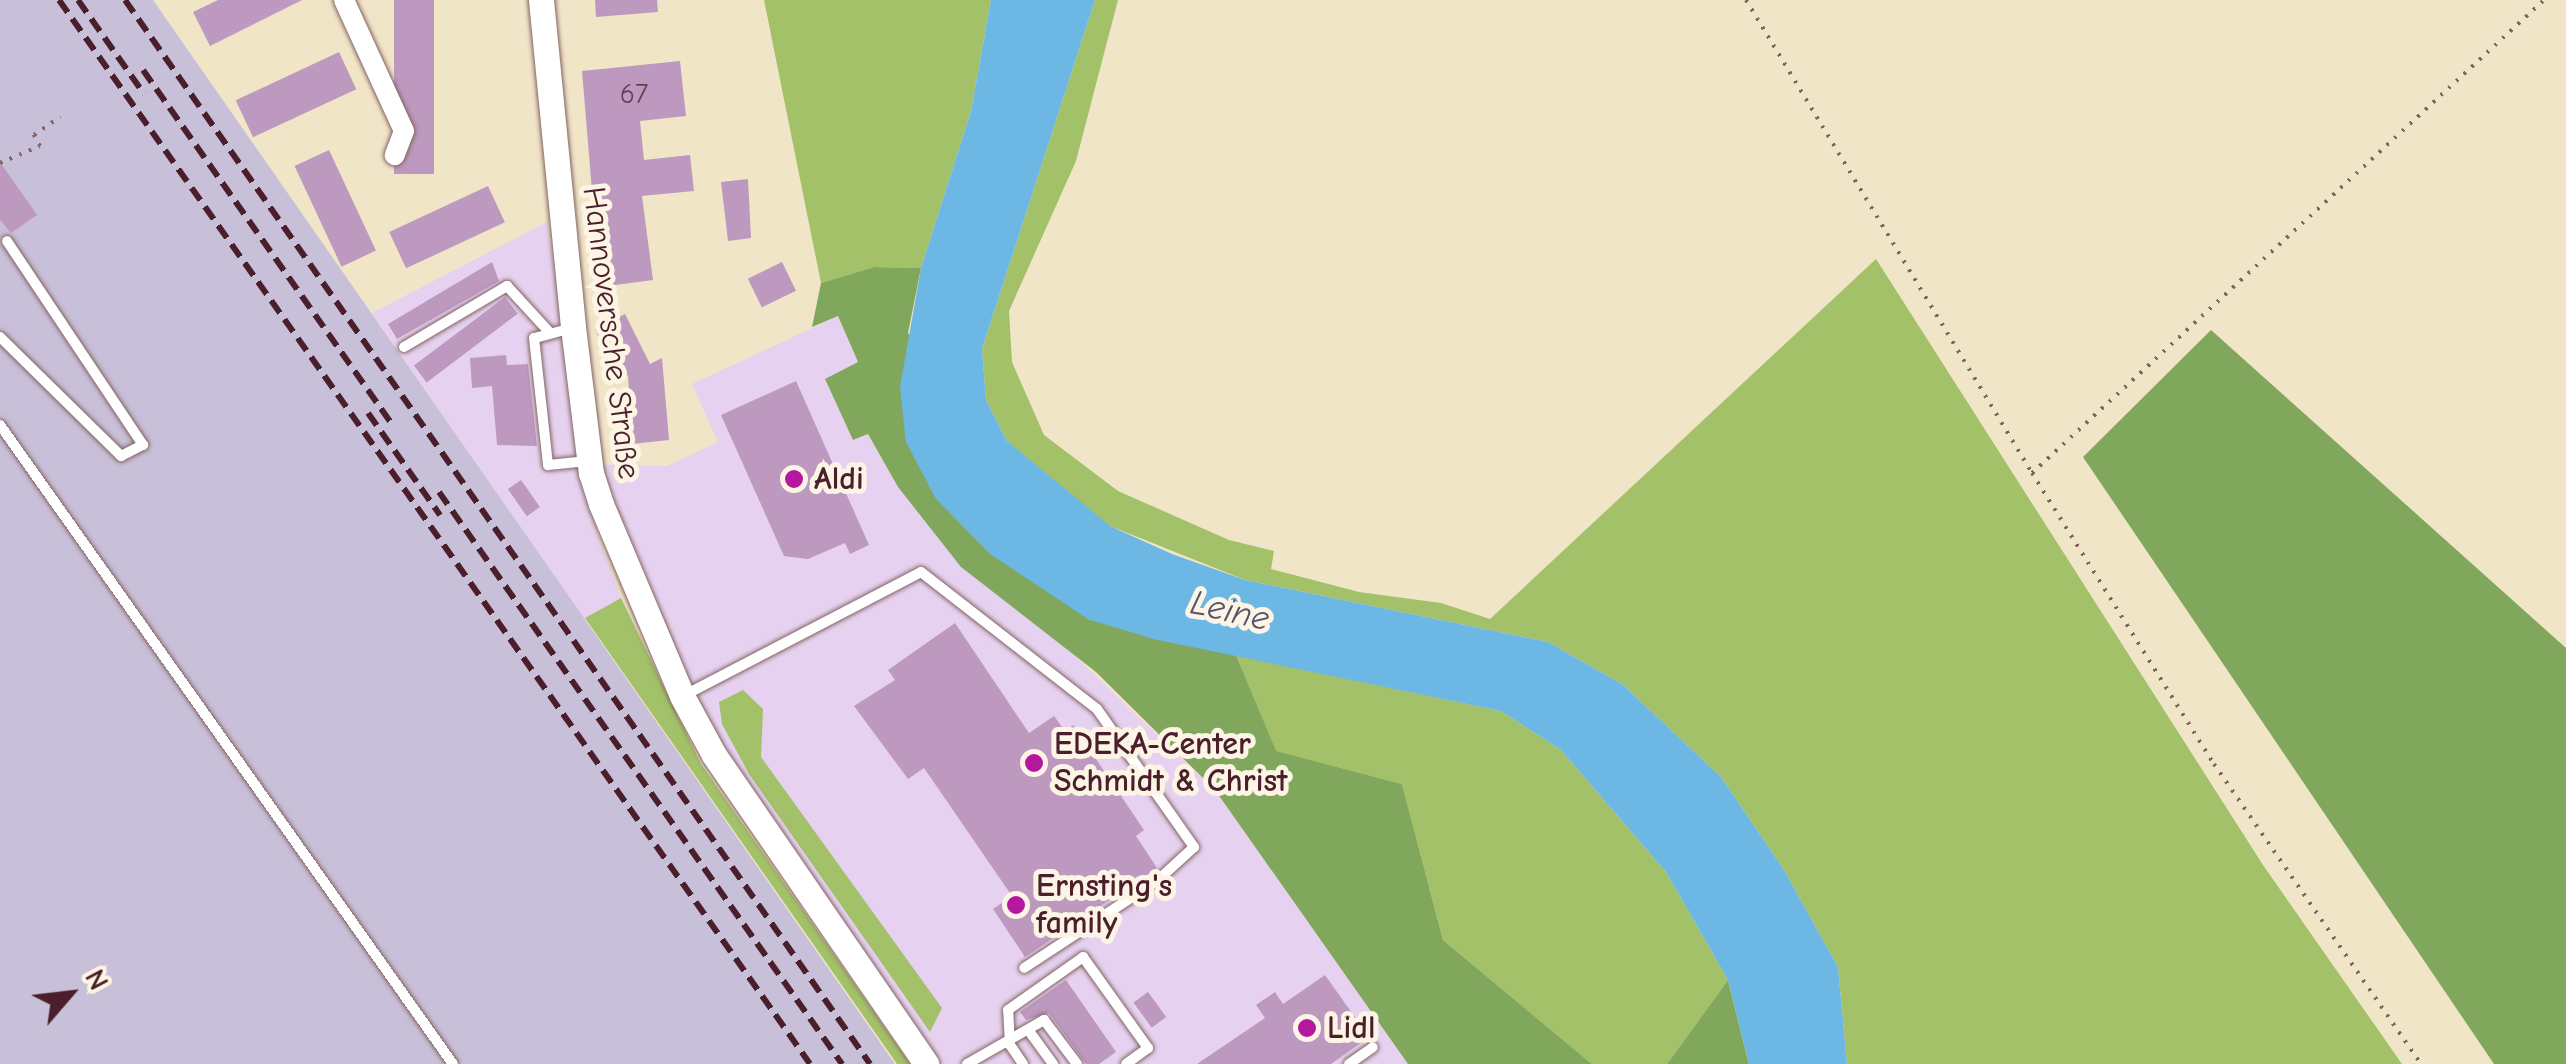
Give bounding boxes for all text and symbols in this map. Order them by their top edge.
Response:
house number: 67 [620,77,648,111]
street label: Hannoversche Straße [574,185,648,481]
place label: Aldi [814,460,864,498]
marker: Aldi [783,468,805,490]
water label: Leine [1186,582,1274,640]
place label: EDEKA-Center Schmidt & Christ [1054,726,1288,801]
marker: EDEKA-Center Schmidt & Christ [1023,752,1045,774]
place label: Ernsting's family [1036,868,1172,943]
marker: Ernsting's family [1005,894,1027,916]
north arrow [20,944,120,1044]
text: N [78,964,115,995]
place label: Lidl [1327,1009,1375,1047]
marker: Lidl [1296,1017,1318,1039]

